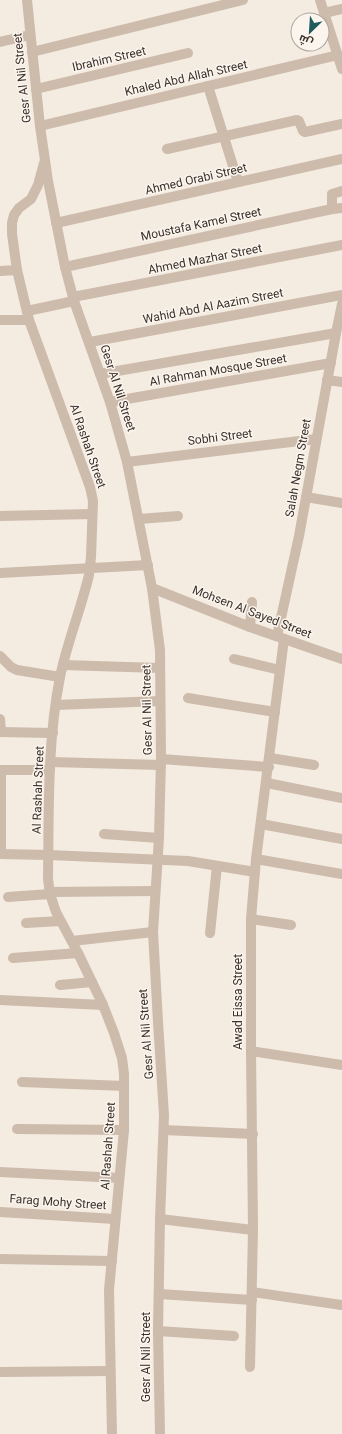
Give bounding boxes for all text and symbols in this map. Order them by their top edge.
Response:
north arrow [290,12,330,52]
street label: Gesr Al Nil Street [10,32,34,124]
text: ش [297,32,315,49]
street label: Ibrahim Street [71,44,147,74]
street label: Khaled Abd Allah Street [123,57,249,99]
street label: Ahmed Orabi Street [144,160,248,198]
street label: Moustafa Kamel Street [140,204,263,244]
street label: Ahmed Mazhar Street [147,241,263,277]
street label: Wahid Abd Al Aazim Street [142,286,284,326]
street label: Gesr Al Nil Street [97,343,139,433]
street label: Al Rahman Mosque Street [148,351,288,389]
street label: Al Rashah Street [67,402,109,490]
street label: Salah Negm Street [282,418,314,518]
street label: Sobhi Street [187,426,253,448]
street label: Mohsen Al Sayed Street [190,583,314,641]
street label: Gesr Al Nil Street [139,665,155,755]
street label: Al Rashah Street [29,746,47,834]
street label: Awad Eissa Street [231,954,245,1050]
street label: Gesr Al Nil Street [136,988,156,1080]
street label: Al Rashah Street [98,1101,118,1190]
street label: Farag Mohy Street [9,1192,107,1212]
street label: Gesr Al Nil Street [139,1312,153,1402]

